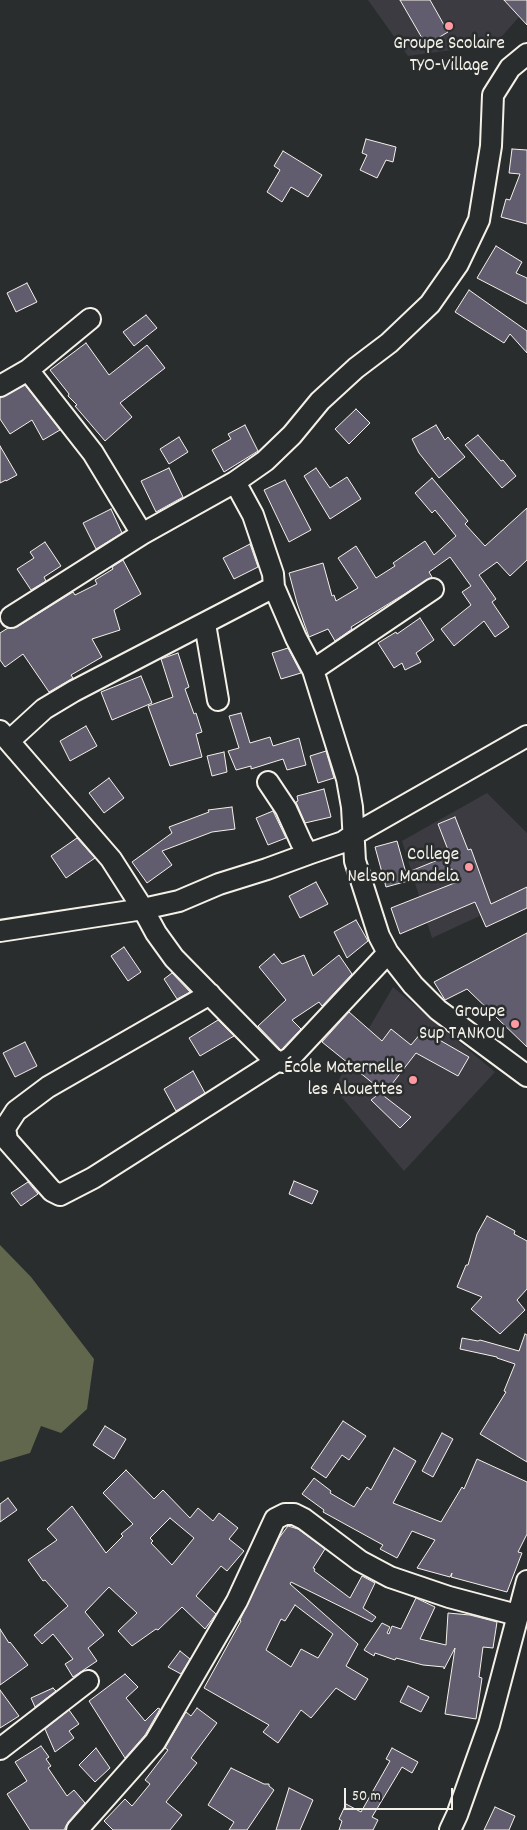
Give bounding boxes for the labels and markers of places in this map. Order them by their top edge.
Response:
marker: Groupe Scolaire TYO-Village [443,20,455,32]
place label: Groupe Scolaire TYO-Village [393,34,505,78]
place label: College Nelson Mandela [348,845,459,889]
marker: College Nelson Mandela [463,861,475,873]
place label: Groupe Sup TANKOU [419,1002,505,1046]
marker: Groupe Sup TANKOU [509,1018,521,1030]
place label: École Maternelle les Alouettes [284,1058,403,1102]
marker: École Maternelle les Alouettes [407,1074,419,1086]

